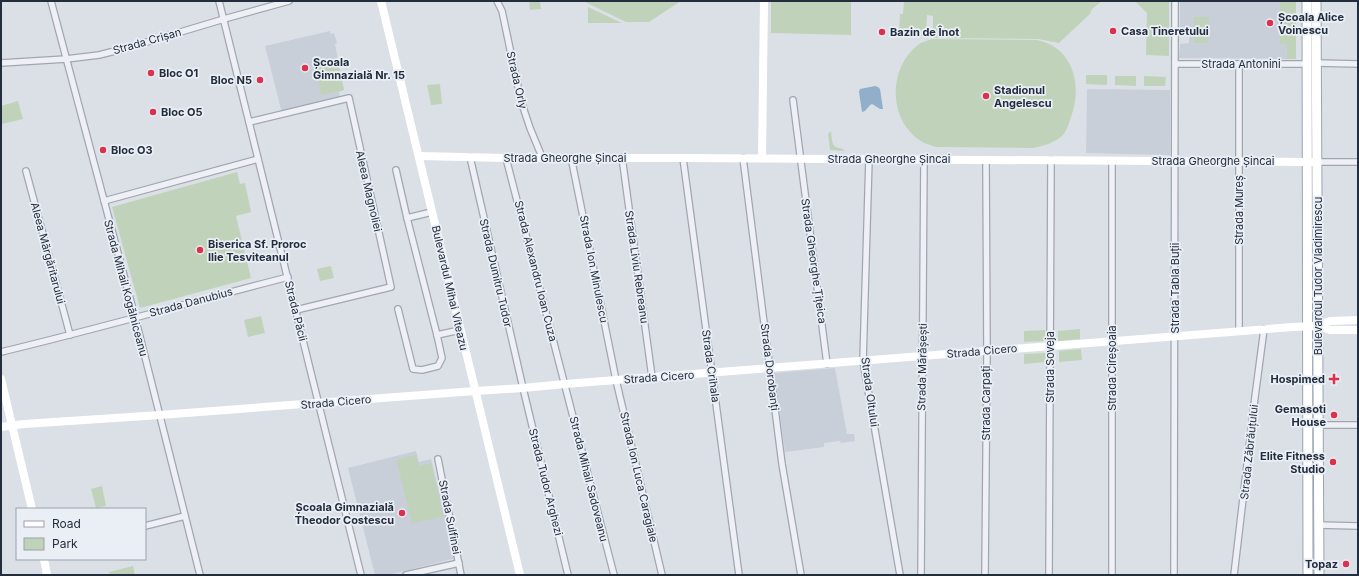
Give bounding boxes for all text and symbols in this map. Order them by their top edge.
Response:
place label: Școala Alice Voinescu [1278,10,1345,37]
marker: Școala Alice Voinescu [1265,18,1275,28]
place label: Casa Tineretului [1121,24,1209,38]
street label: Strada Crișan [111,25,183,57]
place label: Bazin de Înot [890,25,959,39]
marker: Casa Tineretului [1108,26,1118,36]
marker: Bazin de Înot [877,27,887,37]
street label: Strada Orly [504,50,530,110]
place label: Școala Gimnazială Nr. 15 [313,55,405,82]
street label: Strada Antonini [1201,57,1281,71]
marker: Școala Gimnazială Nr. 15 [300,63,310,73]
place label: Bloc O1 [159,66,199,80]
marker: Bloc O1 [146,68,156,78]
place label: Bloc N5 [211,73,252,87]
marker: Bloc N5 [255,75,265,85]
place label: Stadionul Angelescu [994,83,1052,110]
marker: Stadionul Angelescu [981,91,991,101]
place label: Bloc O5 [161,105,203,119]
marker: Bloc O5 [148,107,158,117]
place label: Bloc O3 [111,143,153,157]
marker: Bloc O3 [98,145,108,155]
street label: Aleea Magnoliei [353,149,385,233]
street label: Strada Gheorghe Șincai [504,151,626,165]
street label: Strada Gheorghe Șincai [828,152,950,166]
street label: Strada Gheorghe Șincai [1152,154,1274,168]
street label: Strada Mureș [1232,175,1246,245]
street label: Strada Gheorghe Țițeica [798,197,830,325]
street label: Bulevardul Tudor Vladimirescu [1311,197,1325,355]
street label: Strada Alexandru Ioan Cuza [512,199,560,343]
street label: Aleea Mărgăritarului [28,201,68,305]
street label: Strada Liviu Rebreanu [622,210,652,324]
street label: Strada Ion Minulescu [577,214,611,324]
street label: Strada Dumitru Tudor [477,217,515,329]
street label: Strada Mihail Kogălniceanu [101,218,151,358]
street label: Bulevardul Mihai Viteazu [429,224,471,352]
place label: Biserica Sf. Proroc Ilie Tesviteanul [208,237,307,264]
street label: Strada Tabla Buții [1168,243,1182,333]
marker: Biserica Sf. Proroc Ilie Tesviteanul [195,245,205,255]
street label: Strada Păcii [282,279,310,343]
street label: Strada Danubius [148,284,234,320]
street label: Strada Dorobanți [758,323,782,411]
street label: Strada Mărășești [914,323,930,411]
street label: Strada Cireșoaia [1105,325,1119,411]
street label: Strada Crihala [699,329,723,403]
street label: Strada Soveja [1043,331,1057,403]
street label: Strada Cicero [946,341,1018,361]
street label: Strada Oltului [858,356,882,428]
street label: Strada Carpați [979,366,993,440]
street label: Strada Cicero [623,368,695,386]
place label: Hospimed [1270,372,1325,386]
marker: Hospimed [1328,373,1340,385]
street label: Strada Cicero [300,392,372,412]
place label: Gemasoti House [1275,402,1326,429]
street label: Strada Zăbrăuțului [1237,404,1261,500]
street label: Strada Ion Luca Caragiale [617,410,661,544]
marker: Gemasoti House [1329,410,1339,420]
street label: Strada Mihail Sadoveanu [567,415,611,543]
street label: Strada Tudor Arghezi [526,427,566,537]
place label: Elite Fitness Studio [1260,449,1325,476]
marker: Elite Fitness Studio [1328,457,1338,467]
street label: Strada Sulfinei [436,479,464,555]
place label: Școala Gimnazială Theodor Costescu [295,500,394,527]
legend [16,508,146,560]
marker: Școala Gimnazială Theodor Costescu [397,508,407,518]
text: Road [52,516,81,531]
text: Park [52,536,78,551]
place label: Topaz [1305,557,1338,571]
marker: Topaz [1341,559,1351,569]

